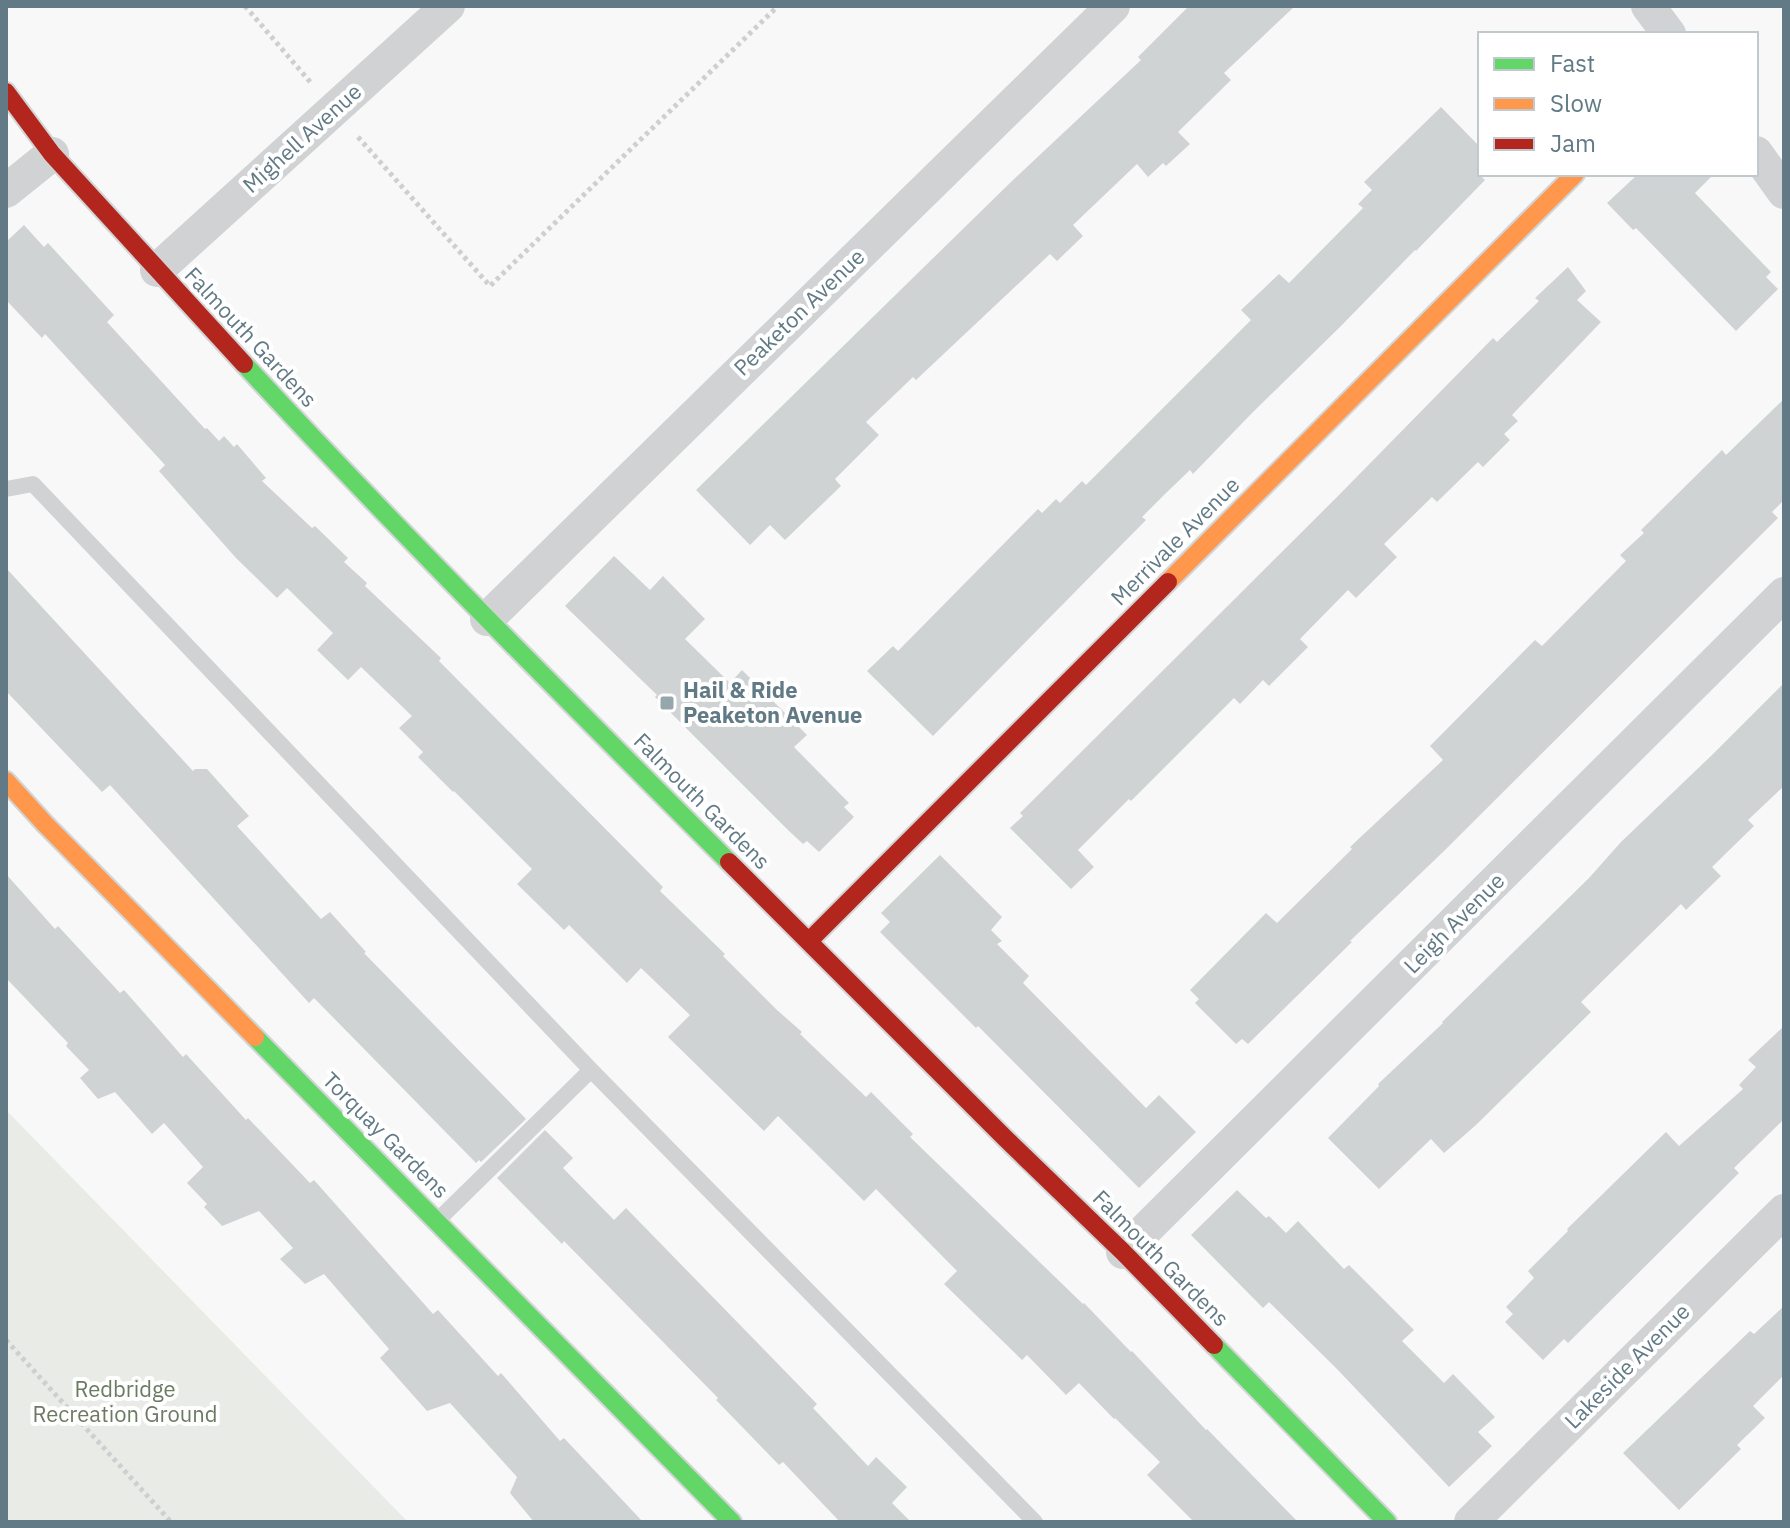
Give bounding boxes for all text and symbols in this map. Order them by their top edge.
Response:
legend [1478,32,1758,176]
text: Fast [1550,47,1595,79]
street label: Mighell Avenue [236,77,367,199]
text: Slow [1550,87,1602,119]
text: Jam [1550,127,1596,159]
street label: Peaketon Avenue [727,242,870,382]
street label: Falmouth Gardens [179,260,324,413]
street label: Merrivale Avenue [1104,470,1245,611]
place label: Hail & Ride Peaketon Avenue [683,675,862,729]
marker: Hail & Ride Peaketon Avenue [658,694,676,712]
street label: Falmouth Gardens [628,726,777,875]
street label: Leigh Avenue [1397,866,1510,979]
street label: Torquay Gardens [317,1065,456,1204]
street label: Falmouth Gardens [1087,1183,1236,1332]
street label: Lakeside Avenue [1558,1297,1696,1435]
park label: Redbridge Recreation Ground [32,1374,218,1428]

